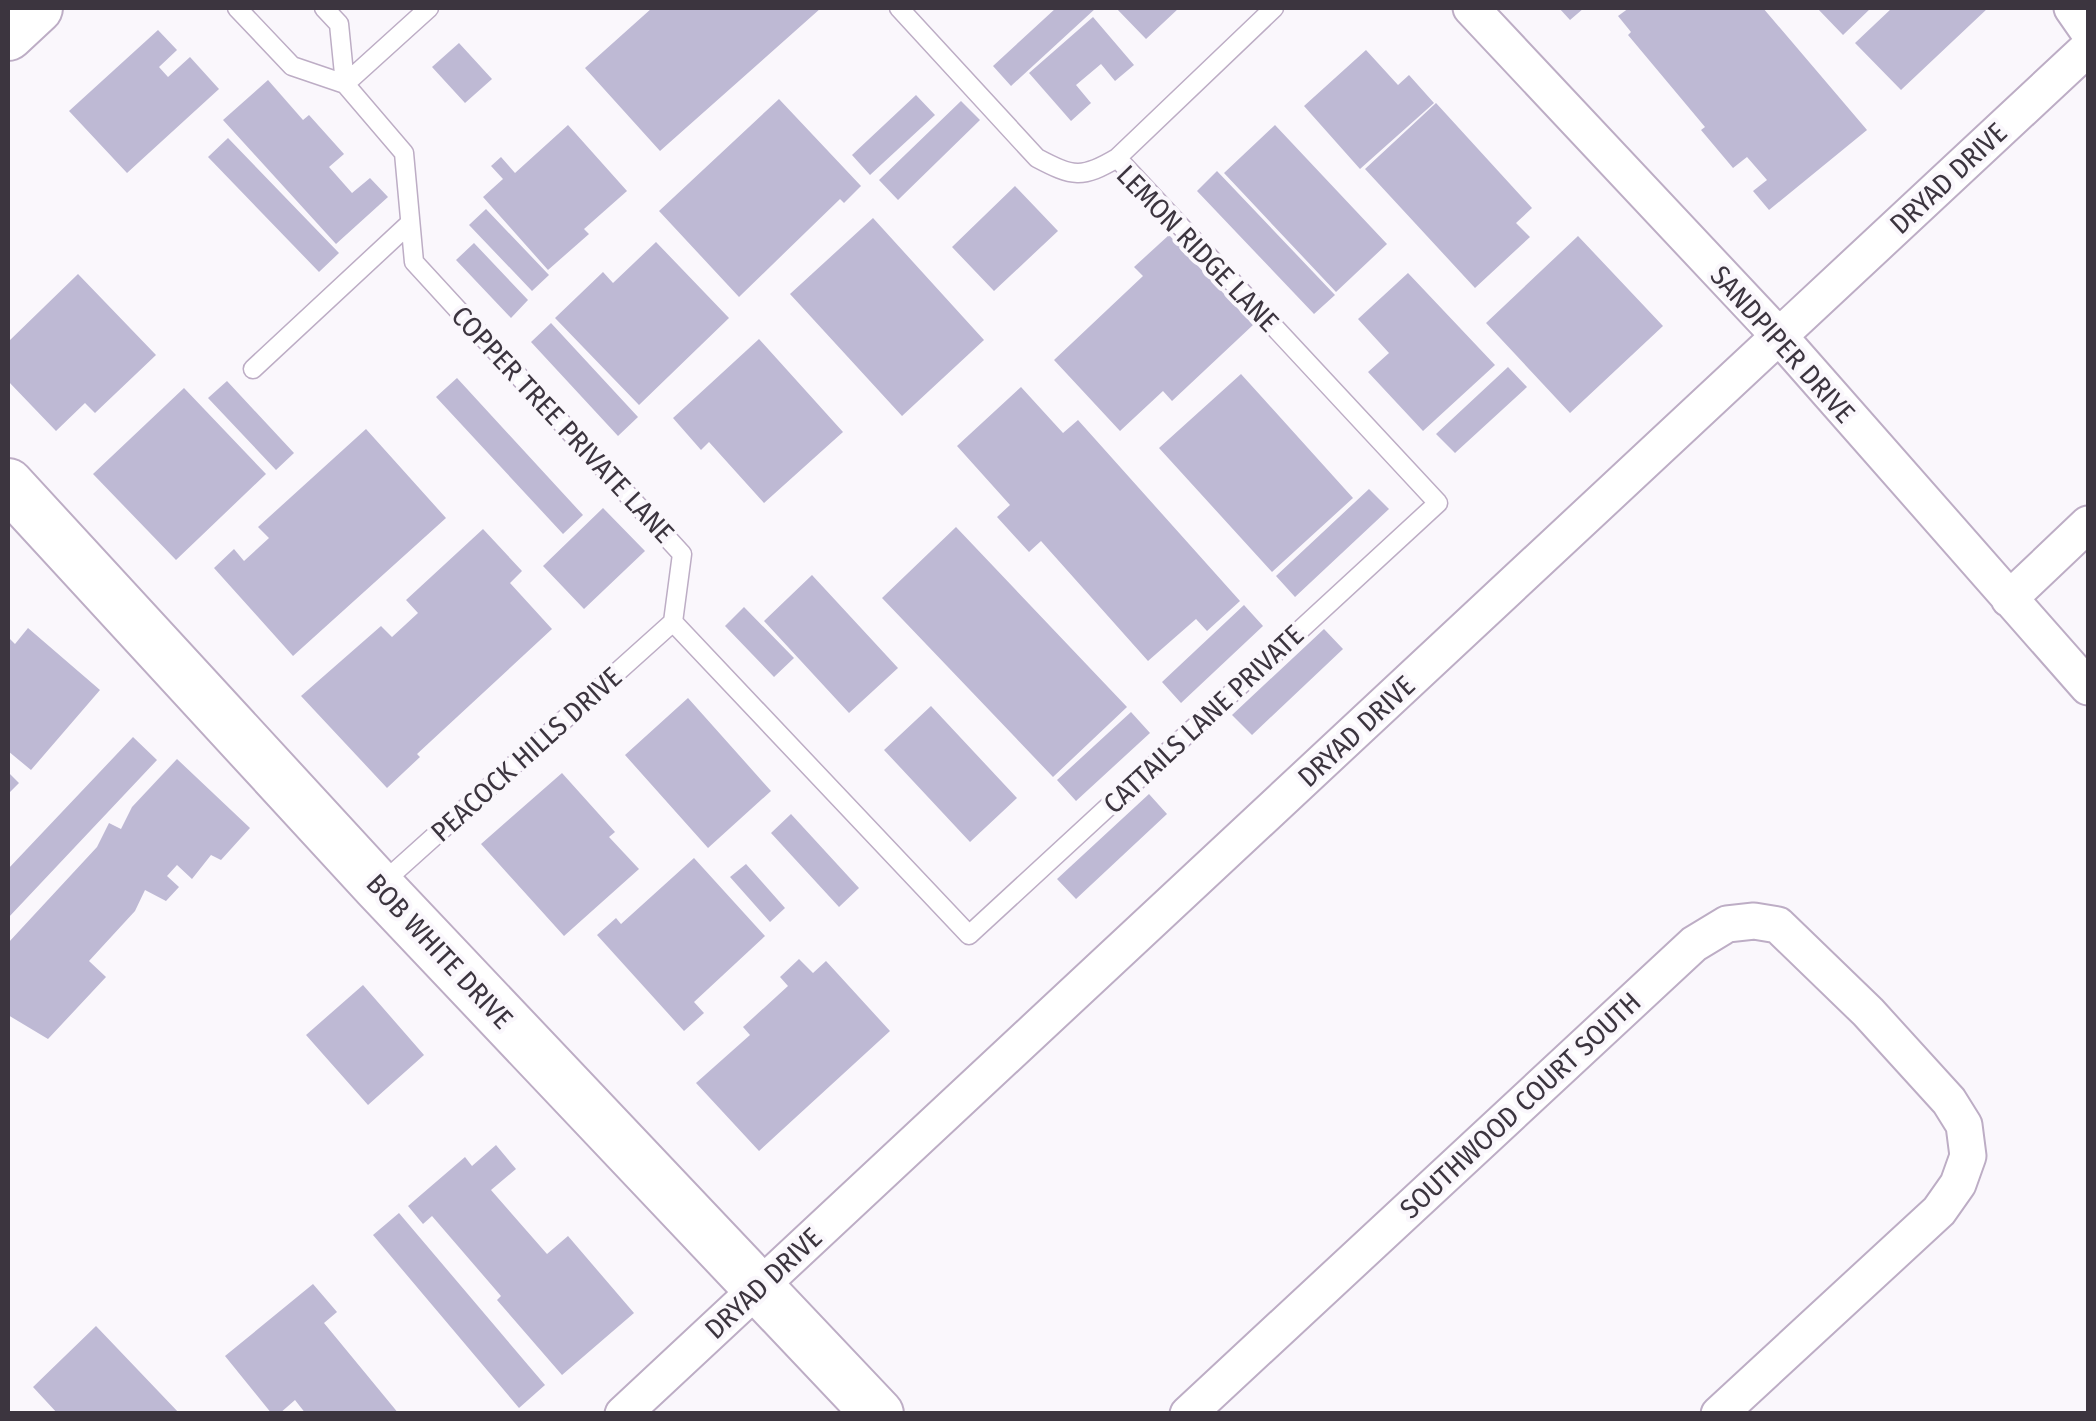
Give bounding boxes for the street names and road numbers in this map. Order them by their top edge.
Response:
street label: DRYAD DRIVE [1883,116,2013,241]
street label: LEMON RIDGE LANE [1110,158,1285,338]
street label: SANDPIPER DRIVE [1704,259,1862,430]
street label: COPPER TREE PRIVATE LANE [445,299,681,549]
street label: CATTAILS LANE PRIVATE [1097,618,1310,820]
street label: PEACOCK HILLS DRIVE [424,660,628,848]
street label: DRYAD DRIVE [1291,669,1421,794]
street label: BOB WHITE DRIVE [360,867,520,1035]
street label: SOUTHWOOD COURT SOUTH [1393,985,1647,1225]
street label: DRYAD DRIVE [698,1221,828,1346]

